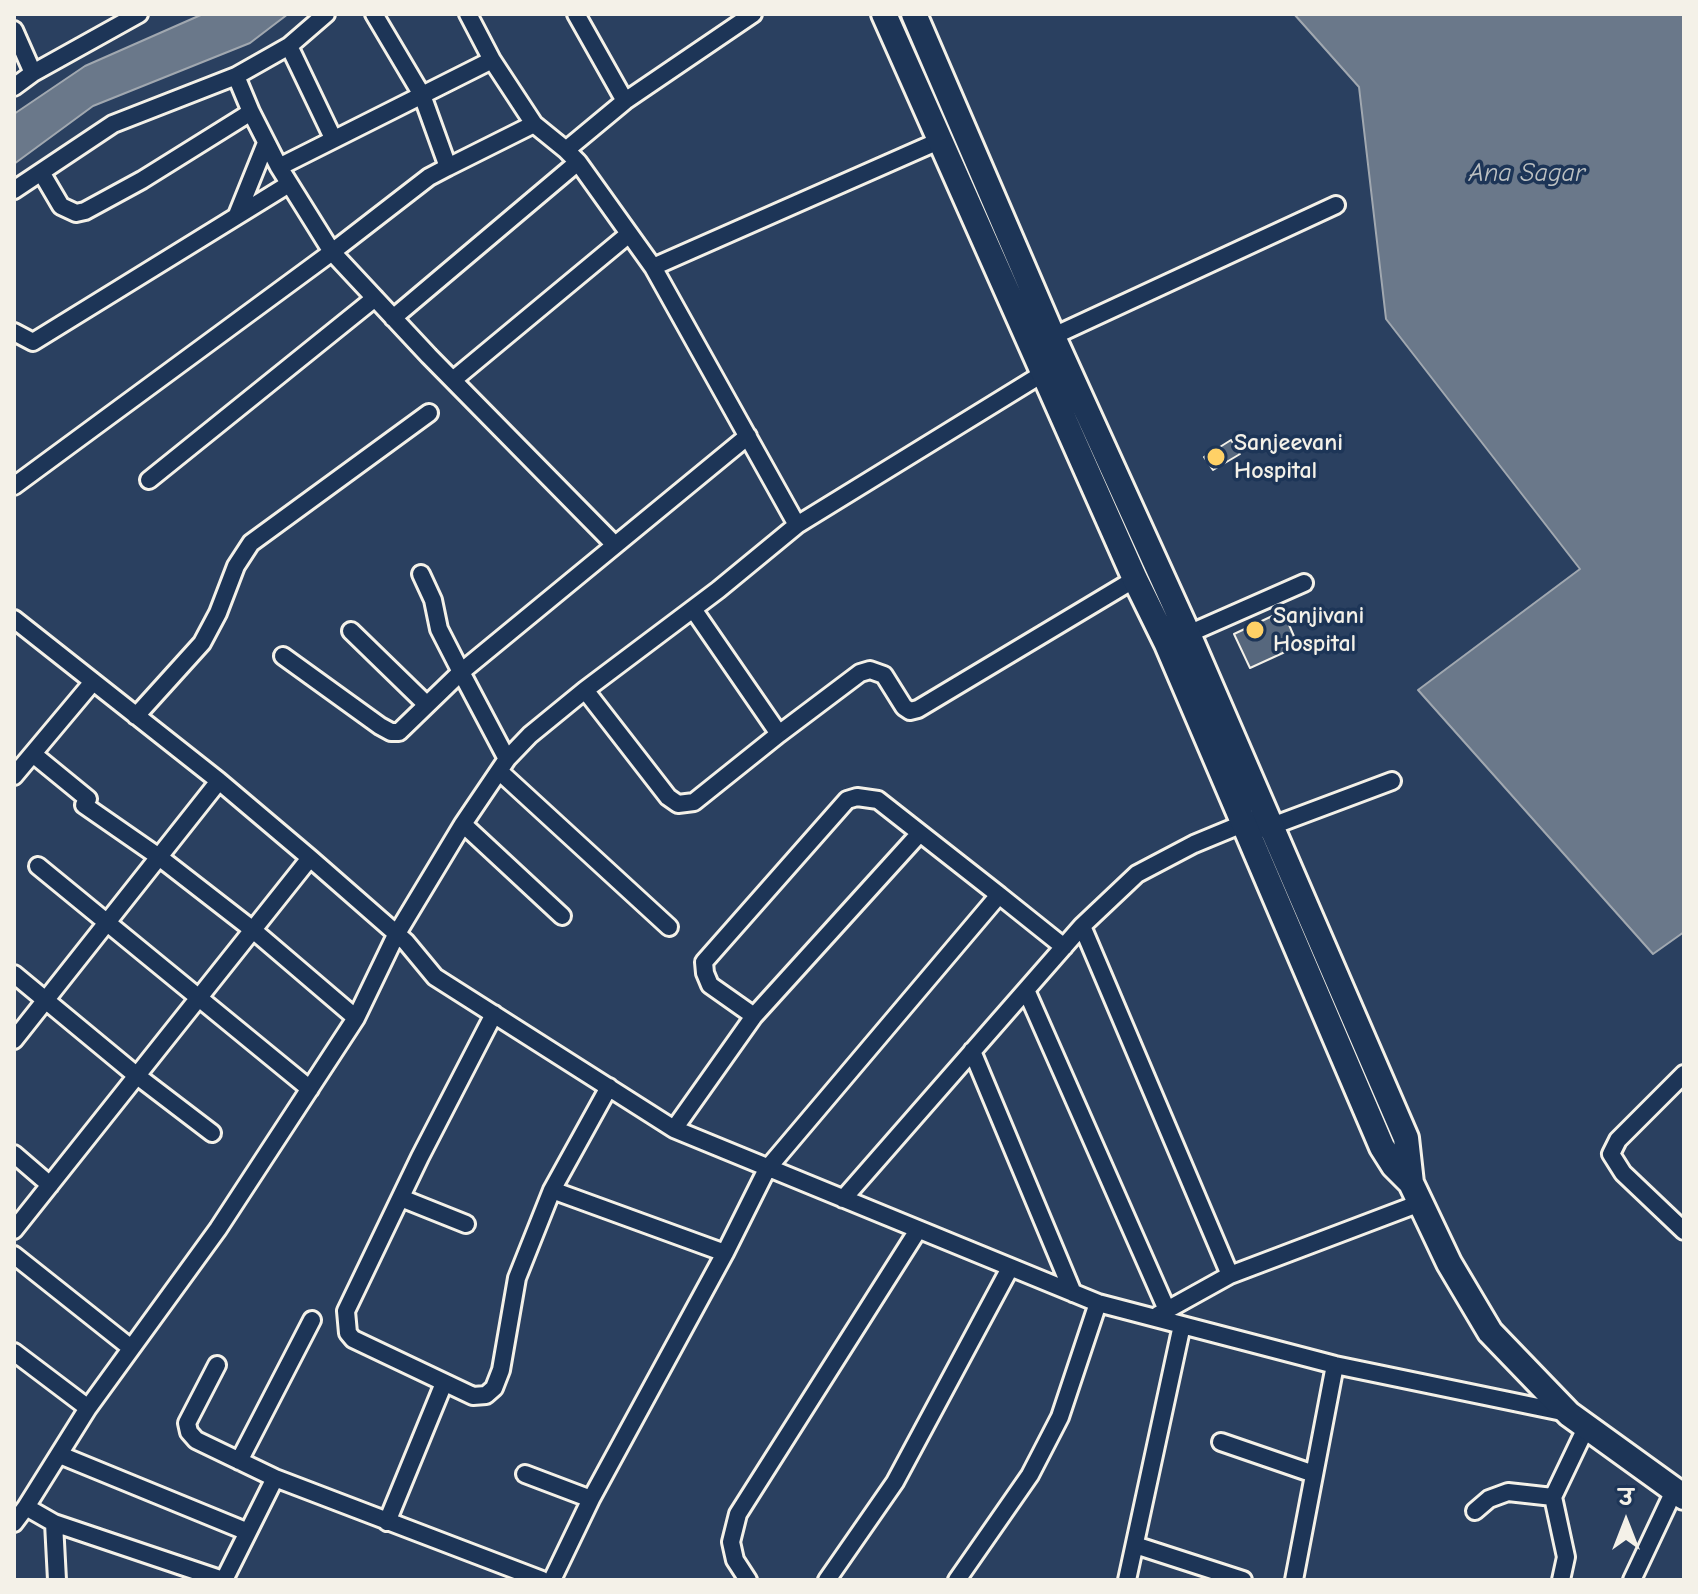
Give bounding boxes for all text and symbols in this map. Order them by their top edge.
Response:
water label: Ana Sagar [1469,158,1585,190]
place label: Sanjeevani Hospital [1234,429,1343,485]
marker: Sanjeevani Hospital [1205,446,1227,468]
place label: Sanjivani Hospital [1273,602,1364,658]
marker: Sanjivani Hospital [1244,619,1266,641]
north arrow [1586,1482,1666,1562]
text: उ [1619,1485,1633,1511]

